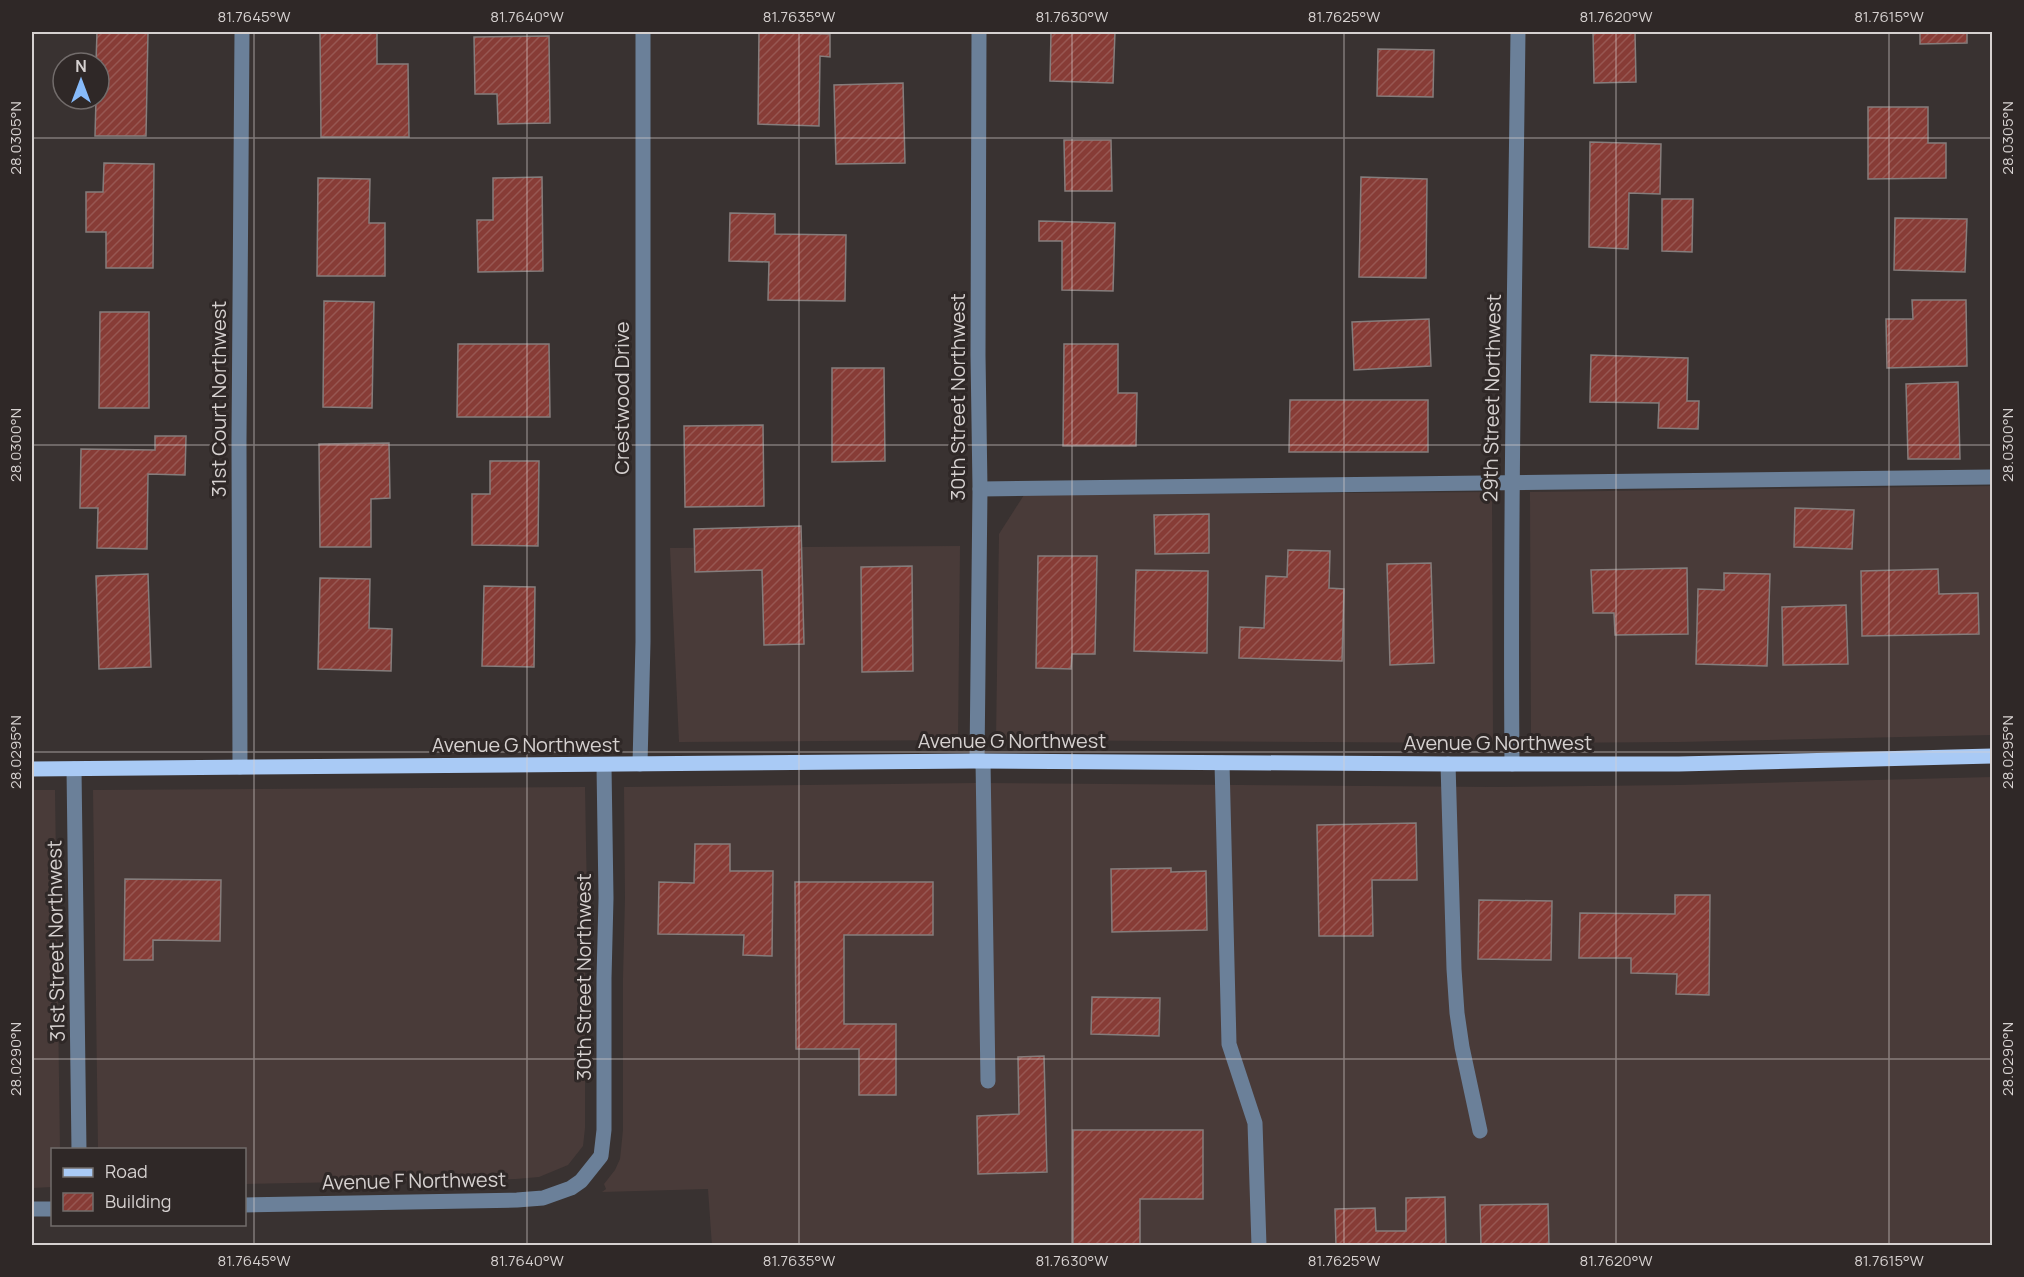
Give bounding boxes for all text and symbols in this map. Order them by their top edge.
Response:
text: 81.7645°W [218,6,290,27]
text: 81.7640°W [490,6,564,27]
text: 81.7635°W [763,6,835,27]
text: 81.7630°W [1036,6,1108,27]
text: 81.7625°W [1308,6,1380,27]
text: 81.7620°W [1579,6,1653,27]
text: 81.7615°W [1854,6,1924,27]
north arrow [51,51,111,111]
text: N [75,55,87,77]
text: 28.0305°N [5,101,26,175]
text: 28.0305°N [1997,101,2018,175]
street label: 30th Street Northwest [944,293,971,501]
street label: 29th Street Northwest [1476,294,1507,502]
street label: 31st Court Northwest [205,301,232,497]
street label: Crestwood Drive [608,322,635,474]
text: 28.0300°N [5,408,26,482]
text: 28.0300°N [1997,408,2018,482]
text: 28.0295°N [5,715,26,789]
text: 28.0295°N [1997,715,2018,789]
street label: Avenue G Northwest [918,727,1106,754]
street label: Avenue G Northwest [1404,729,1592,756]
street label: Avenue G Northwest [432,731,620,758]
street label: 31st Street Northwest [40,840,71,1042]
street label: 30th Street Northwest [570,873,597,1081]
text: 28.0290°N [5,1022,26,1096]
text: 28.0290°N [1997,1022,2018,1096]
legend [51,1148,246,1226]
text: Road [105,1159,148,1183]
street label: Avenue F Northwest [322,1165,506,1196]
text: Building [105,1189,171,1213]
text: 81.7645°W [218,1250,290,1271]
text: 81.7640°W [490,1250,564,1271]
text: 81.7635°W [763,1250,835,1271]
text: 81.7630°W [1036,1250,1108,1271]
text: 81.7625°W [1308,1250,1380,1271]
text: 81.7620°W [1579,1250,1653,1271]
text: 81.7615°W [1854,1250,1924,1271]

